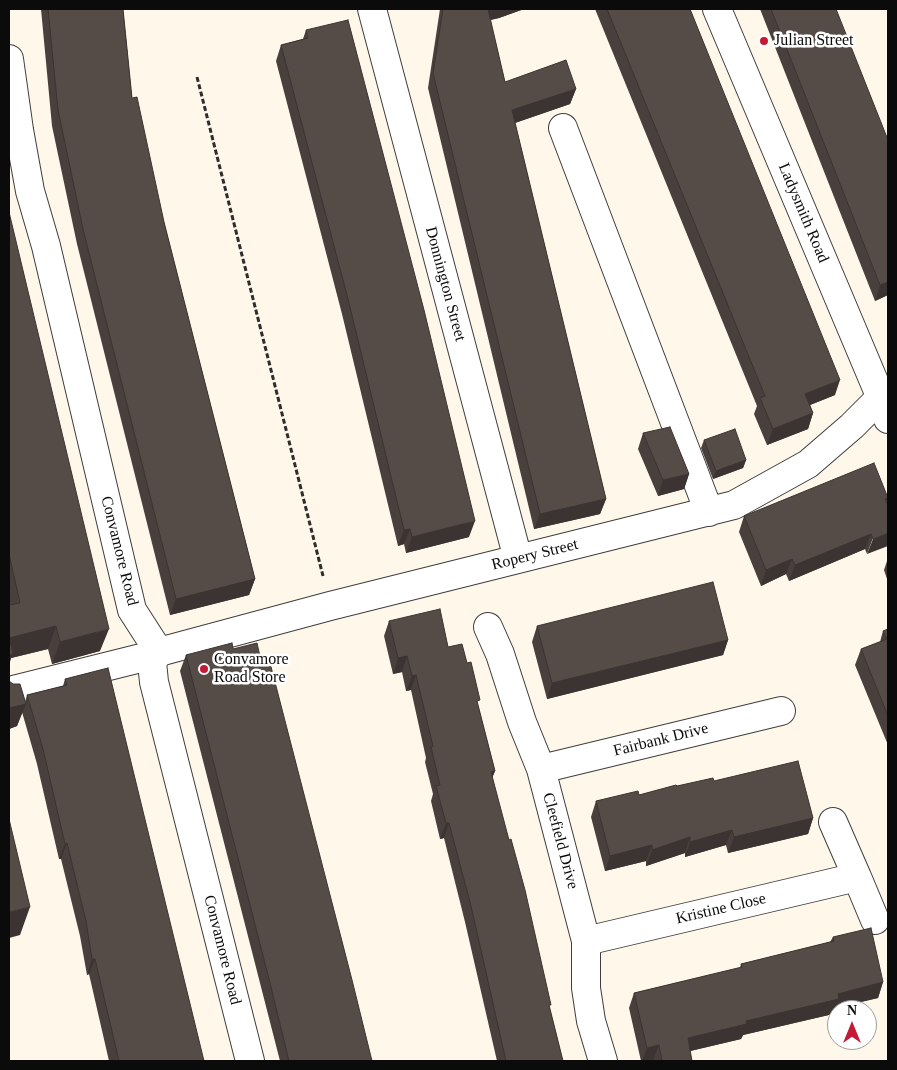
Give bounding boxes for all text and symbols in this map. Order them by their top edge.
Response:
place label: Julian Street [774,31,854,51]
marker: Julian Street [758,35,770,47]
street label: Ladysmith Road [773,160,833,266]
street label: Donnington Street [420,225,470,343]
street label: Convamore Road [96,494,142,608]
street label: Ropery Street [490,535,580,575]
place label: Convamore Road Store [214,650,289,688]
marker: Convamore Road Store [198,663,210,675]
street label: Fairbank Drive [611,719,711,761]
street label: Cleefield Drive [538,791,582,891]
street label: Kristine Close [674,889,768,929]
street label: Convamore Road [199,893,245,1007]
north arrow [827,1000,877,1050]
text: N [847,1003,857,1018]

